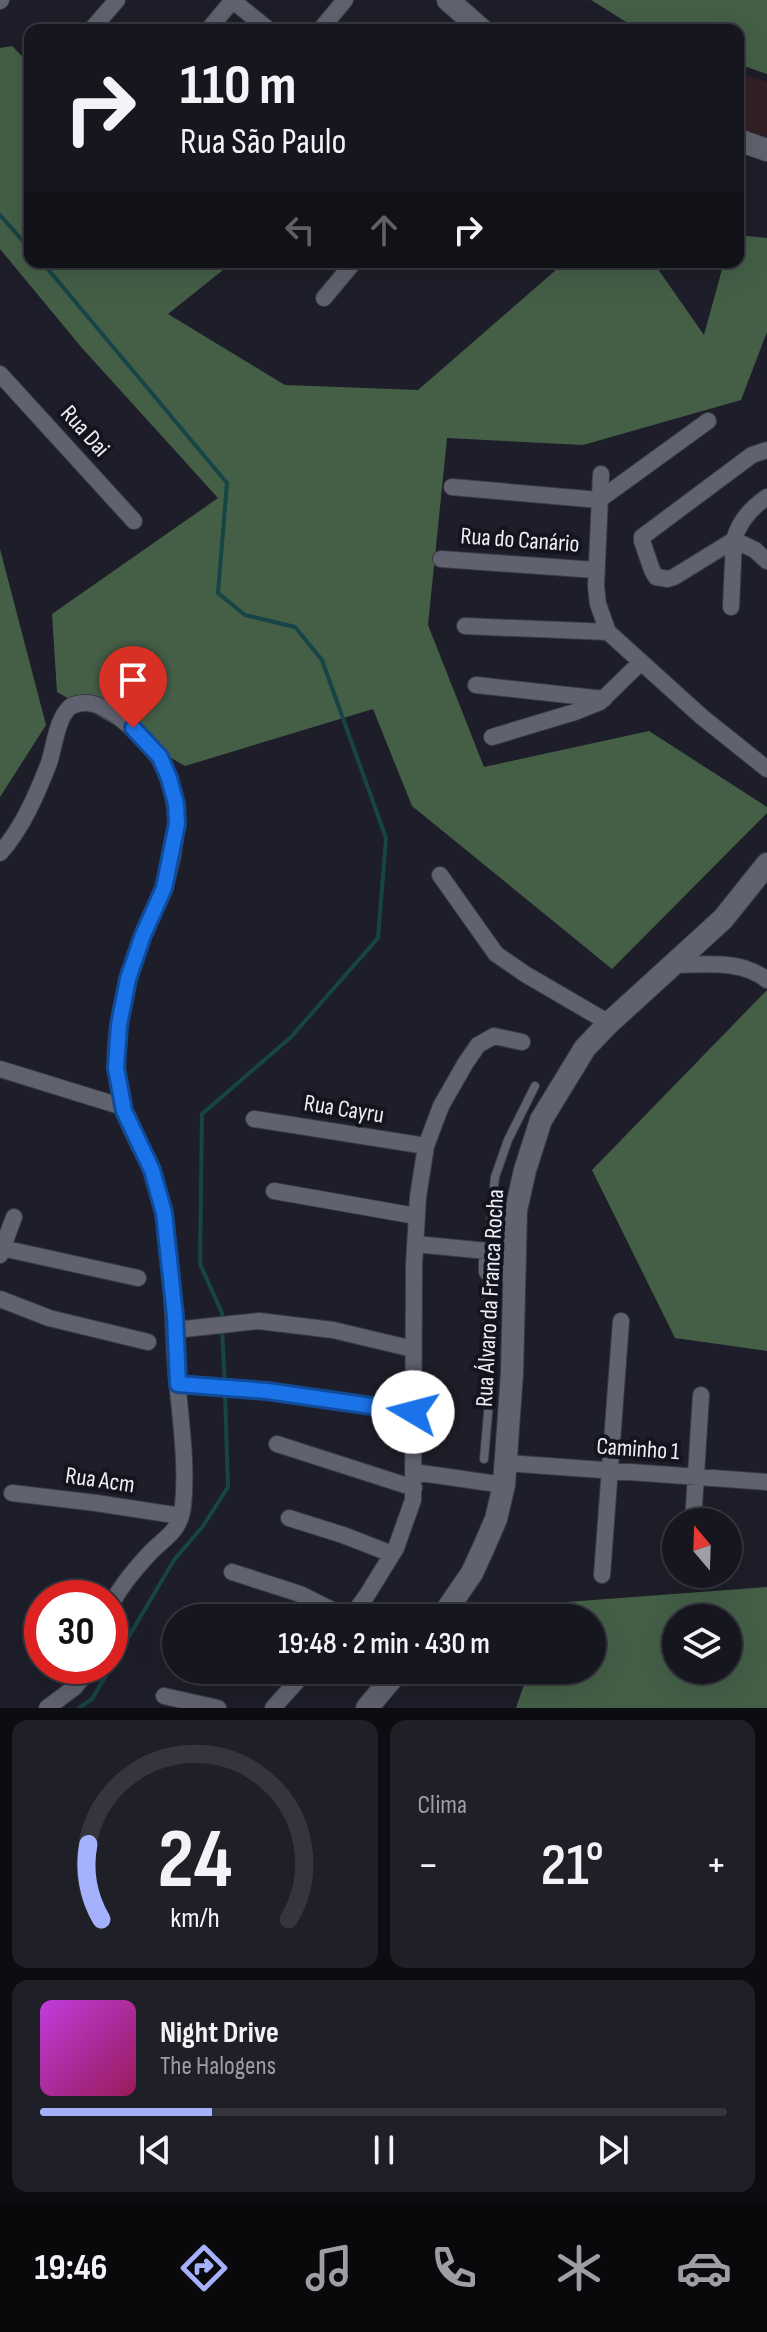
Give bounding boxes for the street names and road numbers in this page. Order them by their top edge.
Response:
street label: Rua Dai [54,399,116,463]
street label: Rua do Canário [460,521,580,559]
street label: Rua Cayru [302,1088,386,1130]
street label: Rua Álvaro da Franca Rocha [470,1188,510,1408]
street label: Caminho 1 [596,1432,681,1466]
street label: Rua Acm [64,1461,136,1499]

